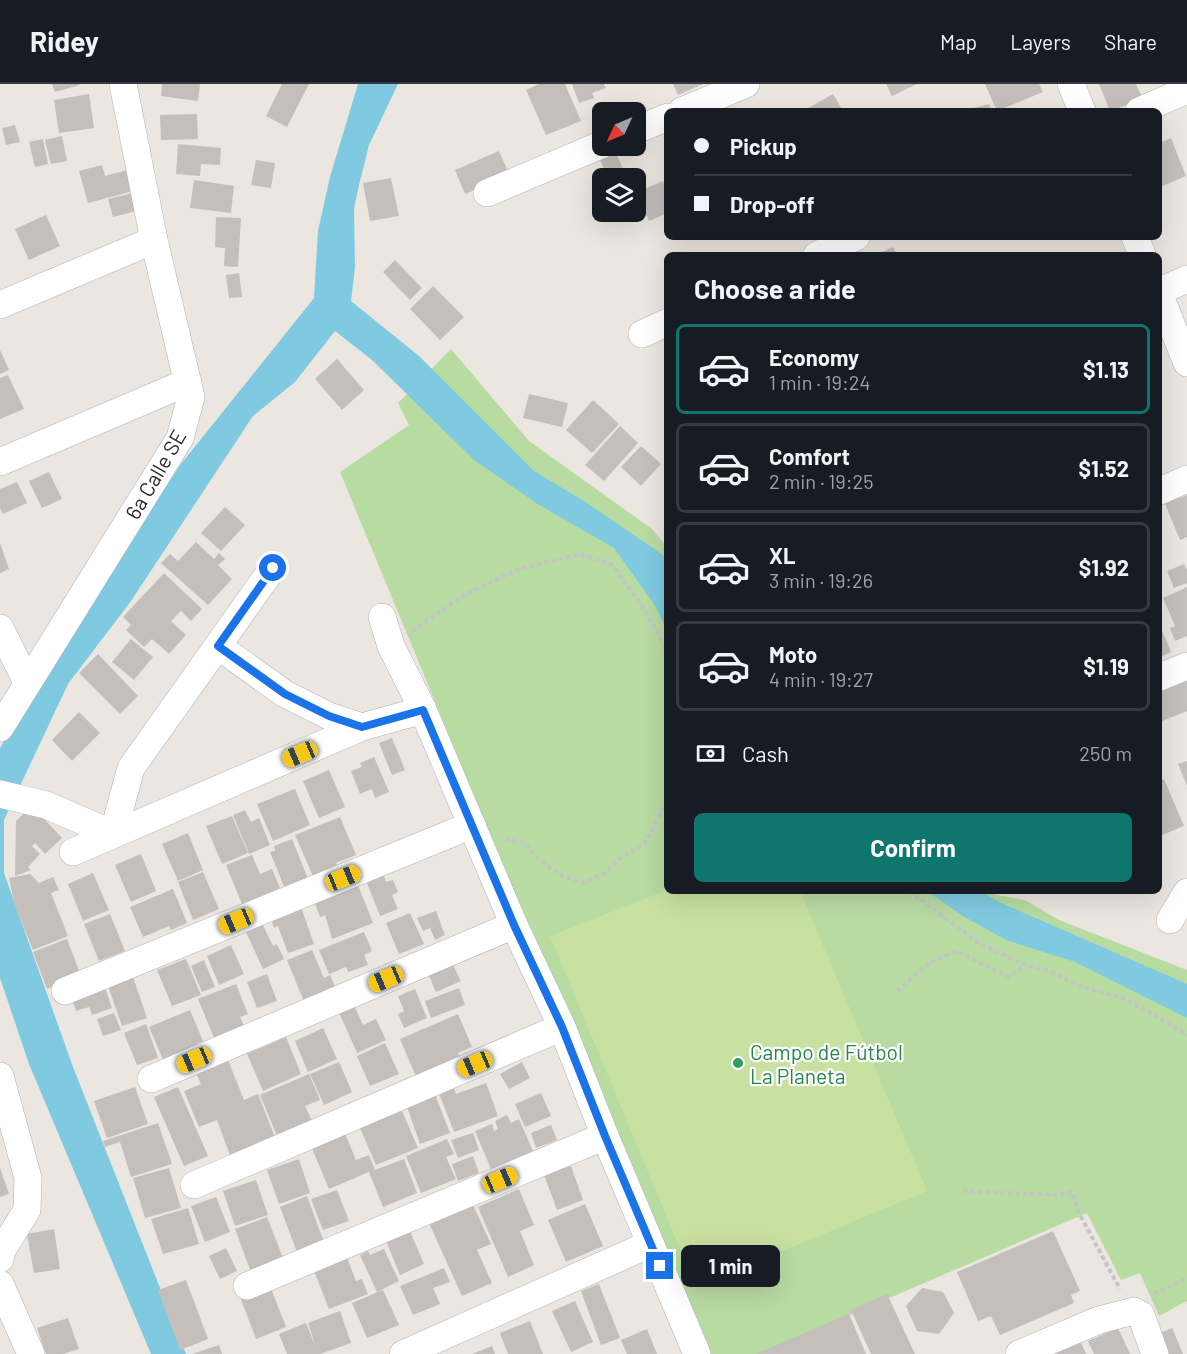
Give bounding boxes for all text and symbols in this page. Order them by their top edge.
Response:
text: Ridey [30,24,99,58]
text: Map [940,29,977,54]
text: Layers [1010,29,1071,54]
text: Share [1104,29,1157,54]
north arrow [592,102,646,156]
map controls [592,102,646,222]
text: Pickup [730,133,797,159]
button: layers [592,168,646,222]
text: Drop-off [730,191,814,217]
text: Choose a ride [694,272,856,304]
icon: car [697,342,751,396]
text: Economy [769,344,859,370]
text: $1.13 [1083,356,1129,382]
text: 1 min · 19:24 [769,370,871,394]
street label: 6a Calle SE [119,425,191,523]
icon: car [697,441,751,495]
text: Comfort [769,443,850,469]
text: $1.52 [1079,455,1129,481]
text: 2 min · 19:25 [769,469,874,493]
icon: car [697,540,751,594]
text: XL [769,542,795,568]
route start [259,554,286,581]
text: $1.92 [1079,554,1129,580]
text: 3 min · 19:26 [769,568,873,592]
icon: car [697,639,751,693]
text: Moto [769,641,817,667]
text: $1.19 [1083,653,1129,679]
text: 4 min · 19:27 [769,667,873,691]
icon: cash [694,737,727,770]
car [280,739,320,769]
text: Cash [742,740,789,766]
text: 250 m [1079,741,1132,765]
button: Confirm [694,813,1132,882]
car [323,863,363,893]
car [216,906,256,936]
car [366,964,406,994]
place label: Campo de Fútbol La Planeta [750,1039,903,1088]
car [174,1045,214,1075]
car [455,1049,495,1079]
marker: Campo de Fútbol La Planeta [731,1056,745,1070]
car [480,1165,520,1195]
callout: 1 min [681,1245,780,1287]
route end [646,1252,673,1279]
text: 1 min [709,1254,752,1278]

